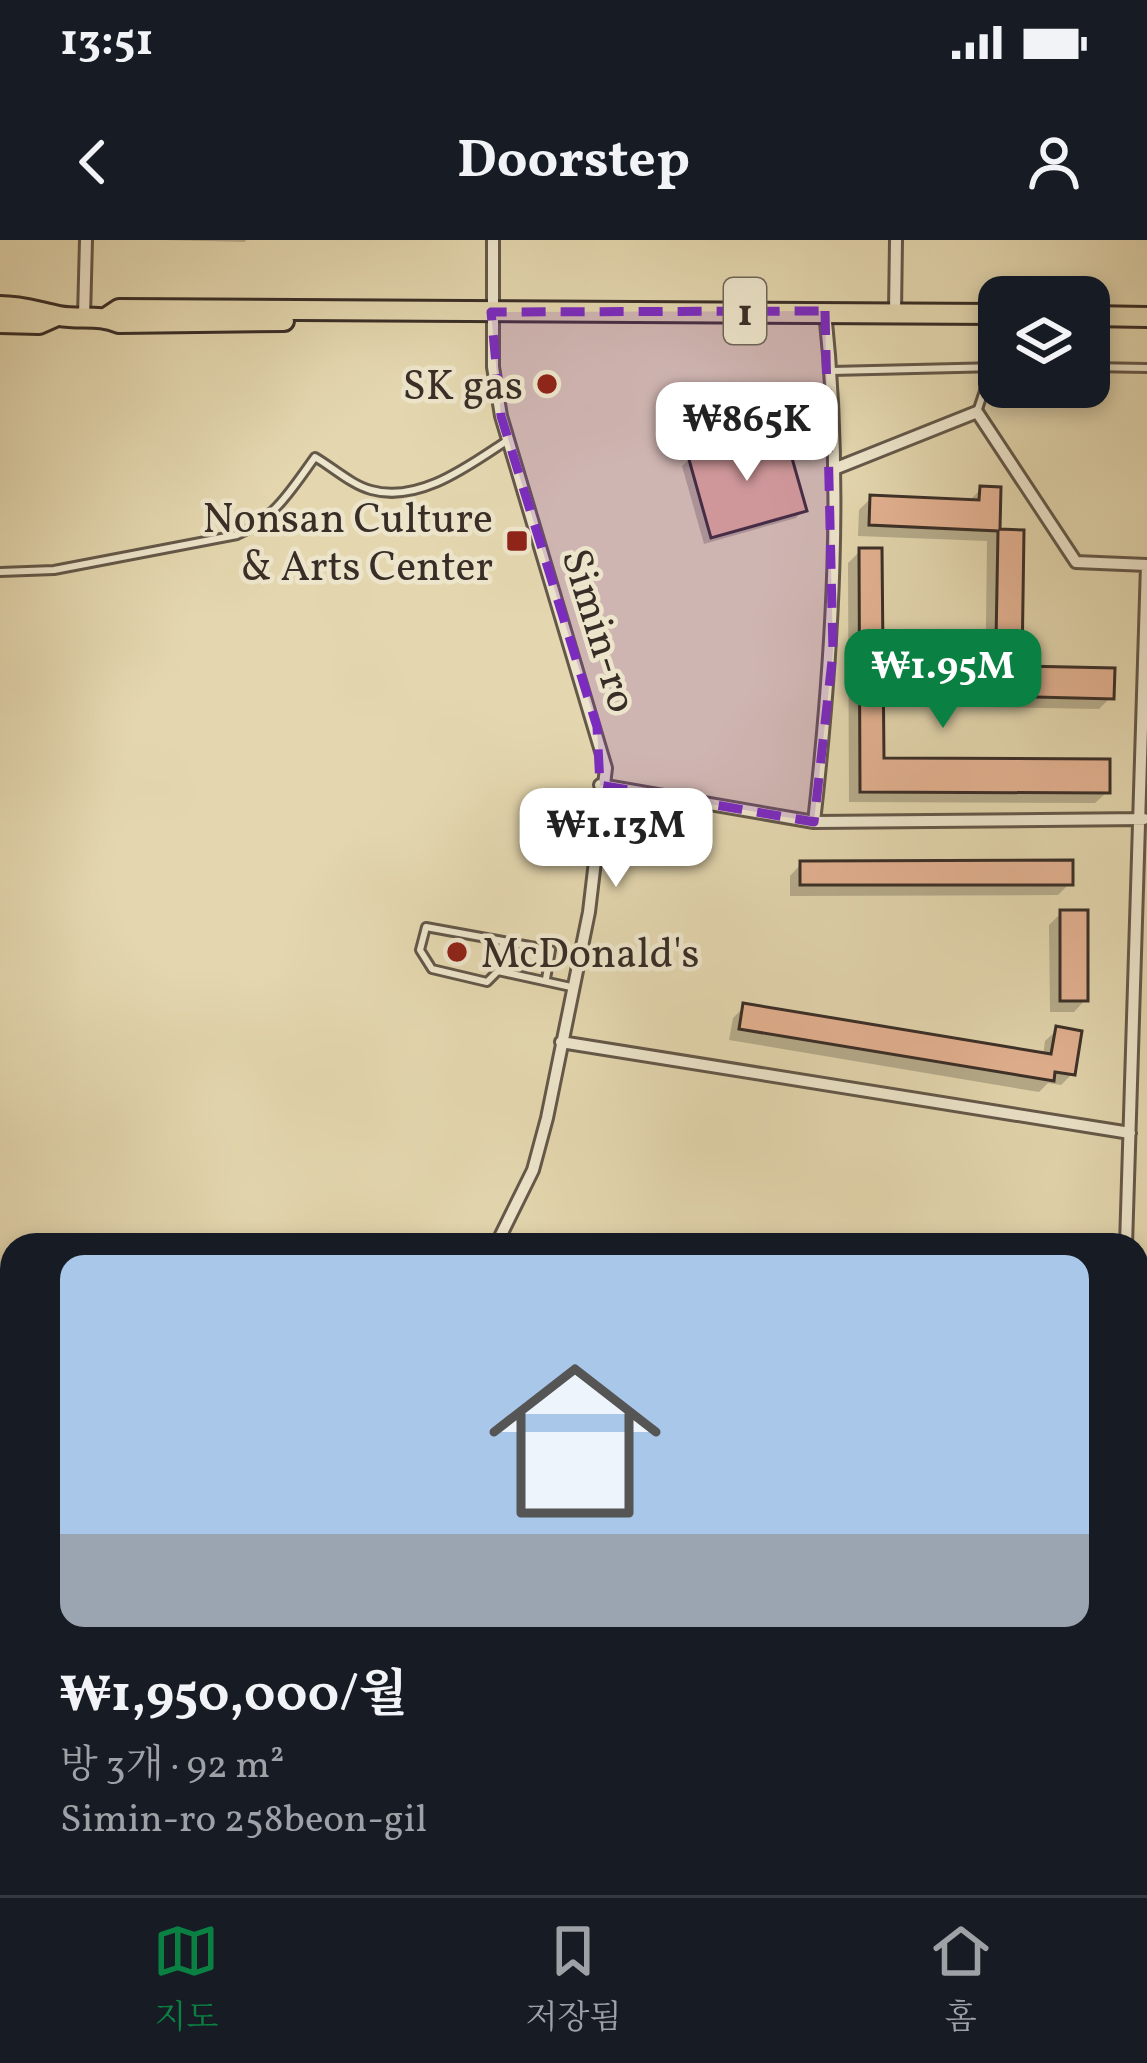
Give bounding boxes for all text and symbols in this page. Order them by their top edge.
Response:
text: 13:51 [60,11,154,74]
text: Doorstep [457,125,690,200]
icon: back [60,129,126,195]
icon: person [1021,129,1087,195]
map controls [978,276,1110,408]
button: layers [978,276,1110,408]
road number: 1 [724,278,766,344]
place label: SK gas [403,359,523,418]
marker: SK gas [534,371,560,397]
pin: ₩865K [663,382,831,484]
text: ₩865K [683,394,811,448]
place label: Nonsan Culture & Arts Center [202,492,493,599]
marker: Nonsan Culture & Arts Center [504,528,530,554]
street label: Simin-ro [544,542,650,720]
pin: ₩1.95M [845,629,1041,731]
text: ₩1.95M [871,641,1015,695]
pin: ₩1.13M [518,788,714,890]
text: ₩1.13M [547,800,685,854]
place label: McDonald's [481,927,700,986]
marker: McDonald's [444,939,470,965]
icon: home [467,1333,683,1549]
text: ₩1,950,000/월 [60,1661,408,1732]
text: 방 3개 · 92 m² [60,1740,284,1794]
text: Simin-ro 258beon-gil [60,1794,427,1848]
tab: 지도 [153,1918,219,2043]
tab: 저장됨 [526,1918,621,2043]
tab: 홈 [928,1918,994,2043]

